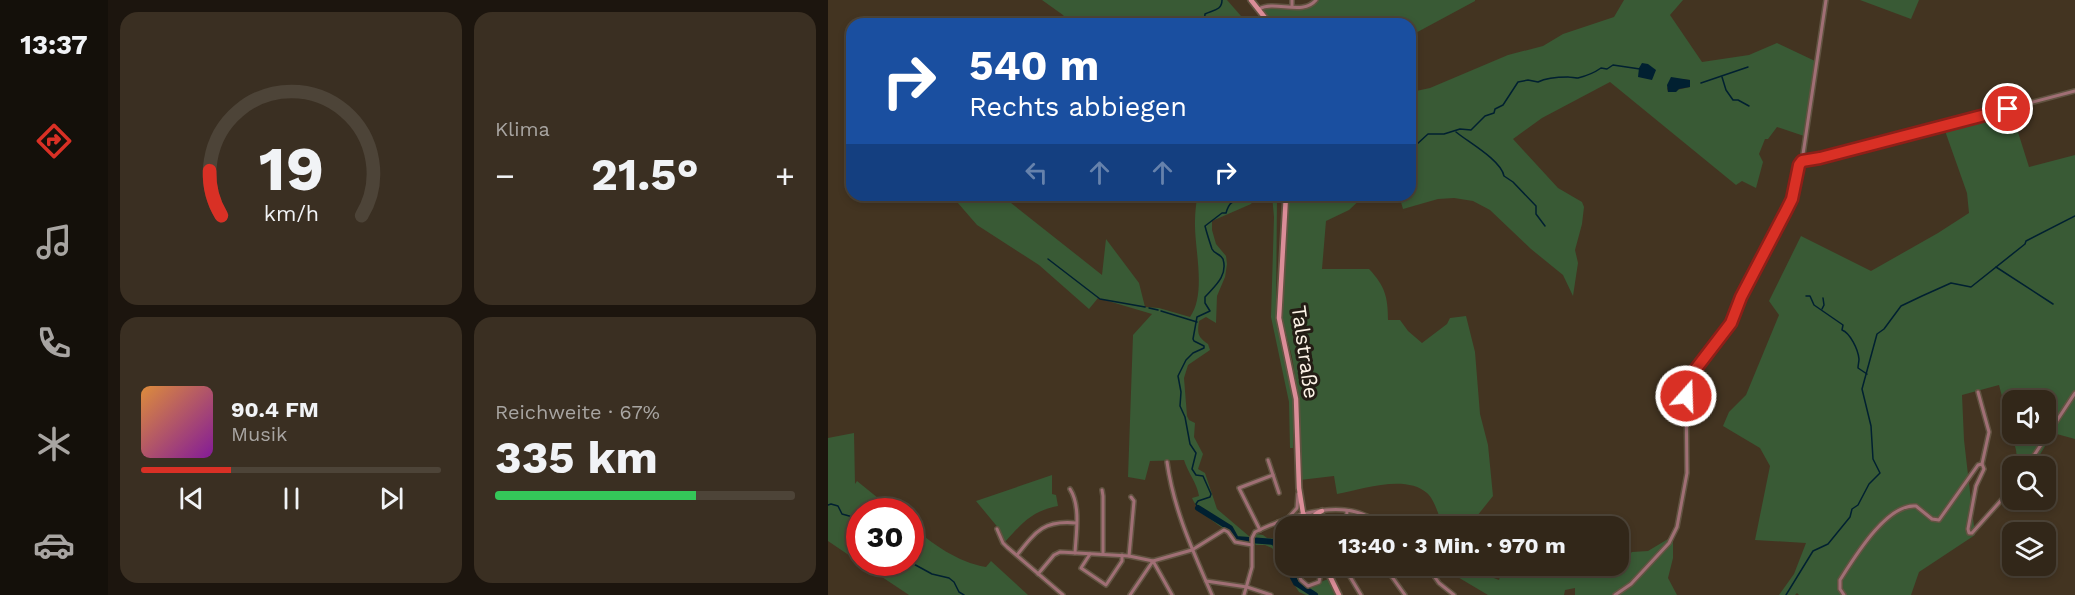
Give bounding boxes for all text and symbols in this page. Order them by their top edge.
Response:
text: 13:37 [20,29,88,61]
text: 540 m [969,41,1099,90]
icon: right [870,42,948,120]
pin [1982,83,2033,134]
text: Rechts abbiegen [969,91,1187,123]
icon: arrive [1991,92,2024,125]
text: Klima [495,117,550,141]
icon: directions [33,120,75,162]
text: 19 [258,132,324,205]
text: 21.5° [591,148,699,201]
text: − [495,156,515,195]
text: + [775,156,795,195]
icon: left [1020,156,1053,189]
icon: ahead [1083,156,1116,189]
icon: ahead [1146,156,1179,189]
icon: right [1209,156,1242,189]
text: km/h [263,201,319,226]
icon: music [33,221,75,263]
street label: Talstraße [1287,304,1324,400]
icon: phone [33,322,75,364]
position arrow [1654,364,1718,428]
map controls [2002,390,2056,576]
button: sound [2002,390,2056,444]
text: 90.4 FM [231,397,319,422]
text: Reichweite · 67% [495,400,660,424]
text: Musik [231,422,287,446]
icon: climate [33,423,75,465]
text: 335 km [495,431,658,484]
button: search [2002,456,2056,510]
icon: previous [175,482,208,515]
icon: pause [275,482,308,515]
icon: next [375,482,408,515]
speed limit sign: 30 [846,498,924,576]
button: layers [2002,522,2056,576]
icon: car [33,524,75,566]
text: 13:40 · 3 Min. · 970 m [1338,533,1566,558]

